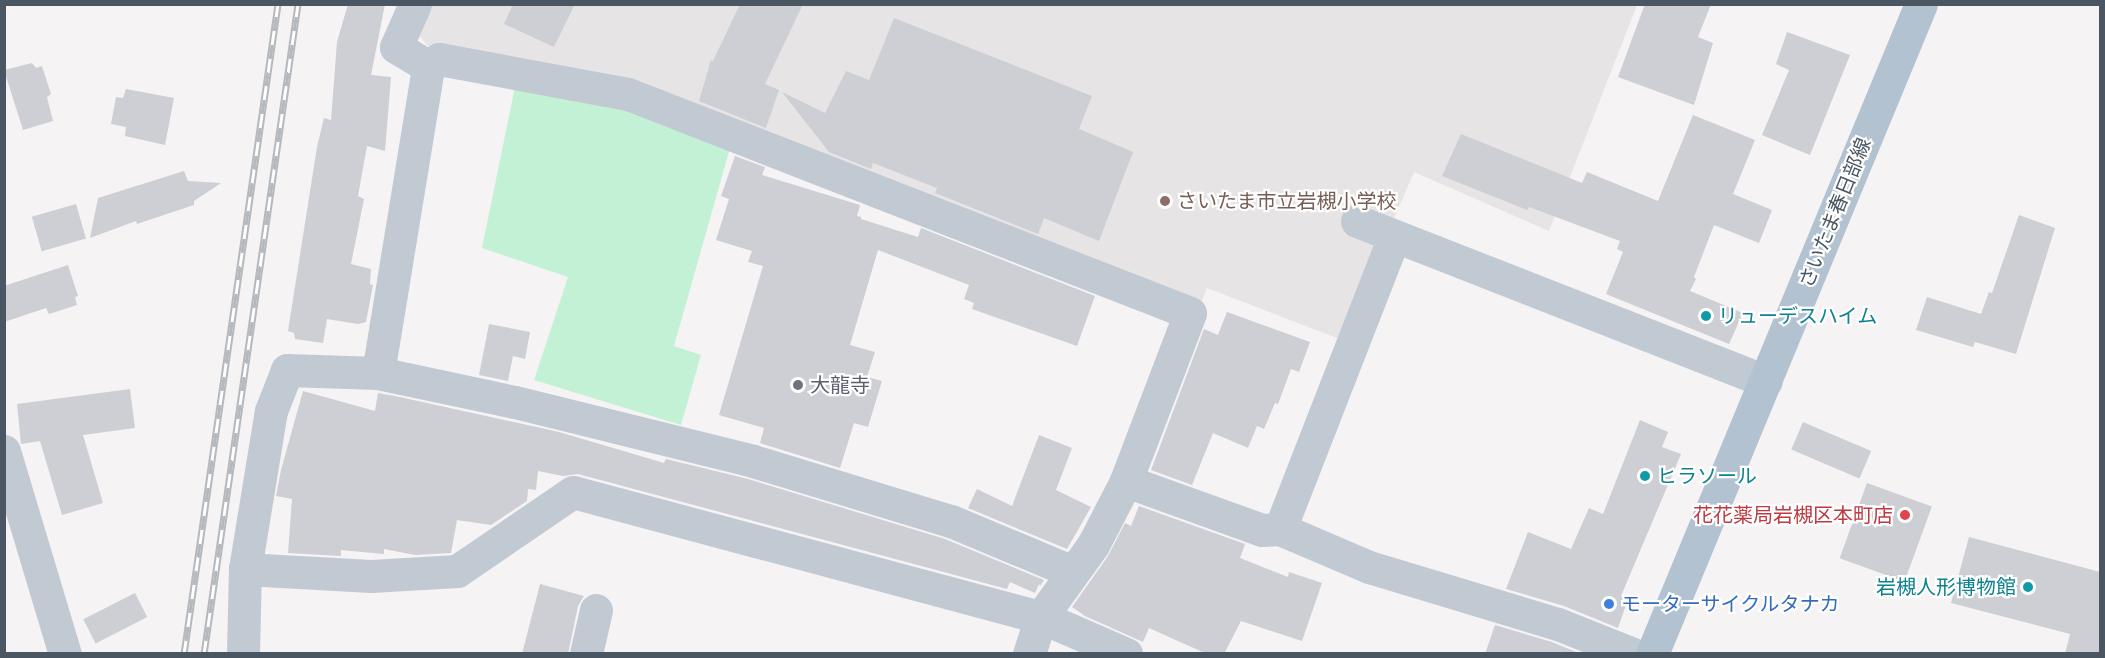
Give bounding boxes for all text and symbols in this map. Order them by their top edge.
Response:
street label: さいたま春日部線 [1794,134,1876,292]
place label: さいたま市立岩槻小学校 [1177,189,1397,213]
marker: さいたま市立岩槻小学校 [1158,194,1172,208]
place label: リューデスハイム [1718,304,1878,328]
marker: リューデスハイム [1699,309,1713,323]
place label: 大龍寺 [810,373,870,397]
marker: 大龍寺 [791,378,805,392]
place label: ヒラソール [1657,464,1757,488]
marker: ヒラソール [1638,469,1652,483]
place label: 花花薬局岩槻区本町店 [1693,503,1893,527]
marker: 花花薬局岩槻区本町店 [1898,508,1912,522]
place label: 岩槻人形博物館 [1876,575,2016,599]
marker: 岩槻人形博物館 [2021,580,2035,594]
place label: モーターサイクルタナカ [1621,592,1841,616]
marker: モーターサイクルタナカ [1602,597,1616,611]

